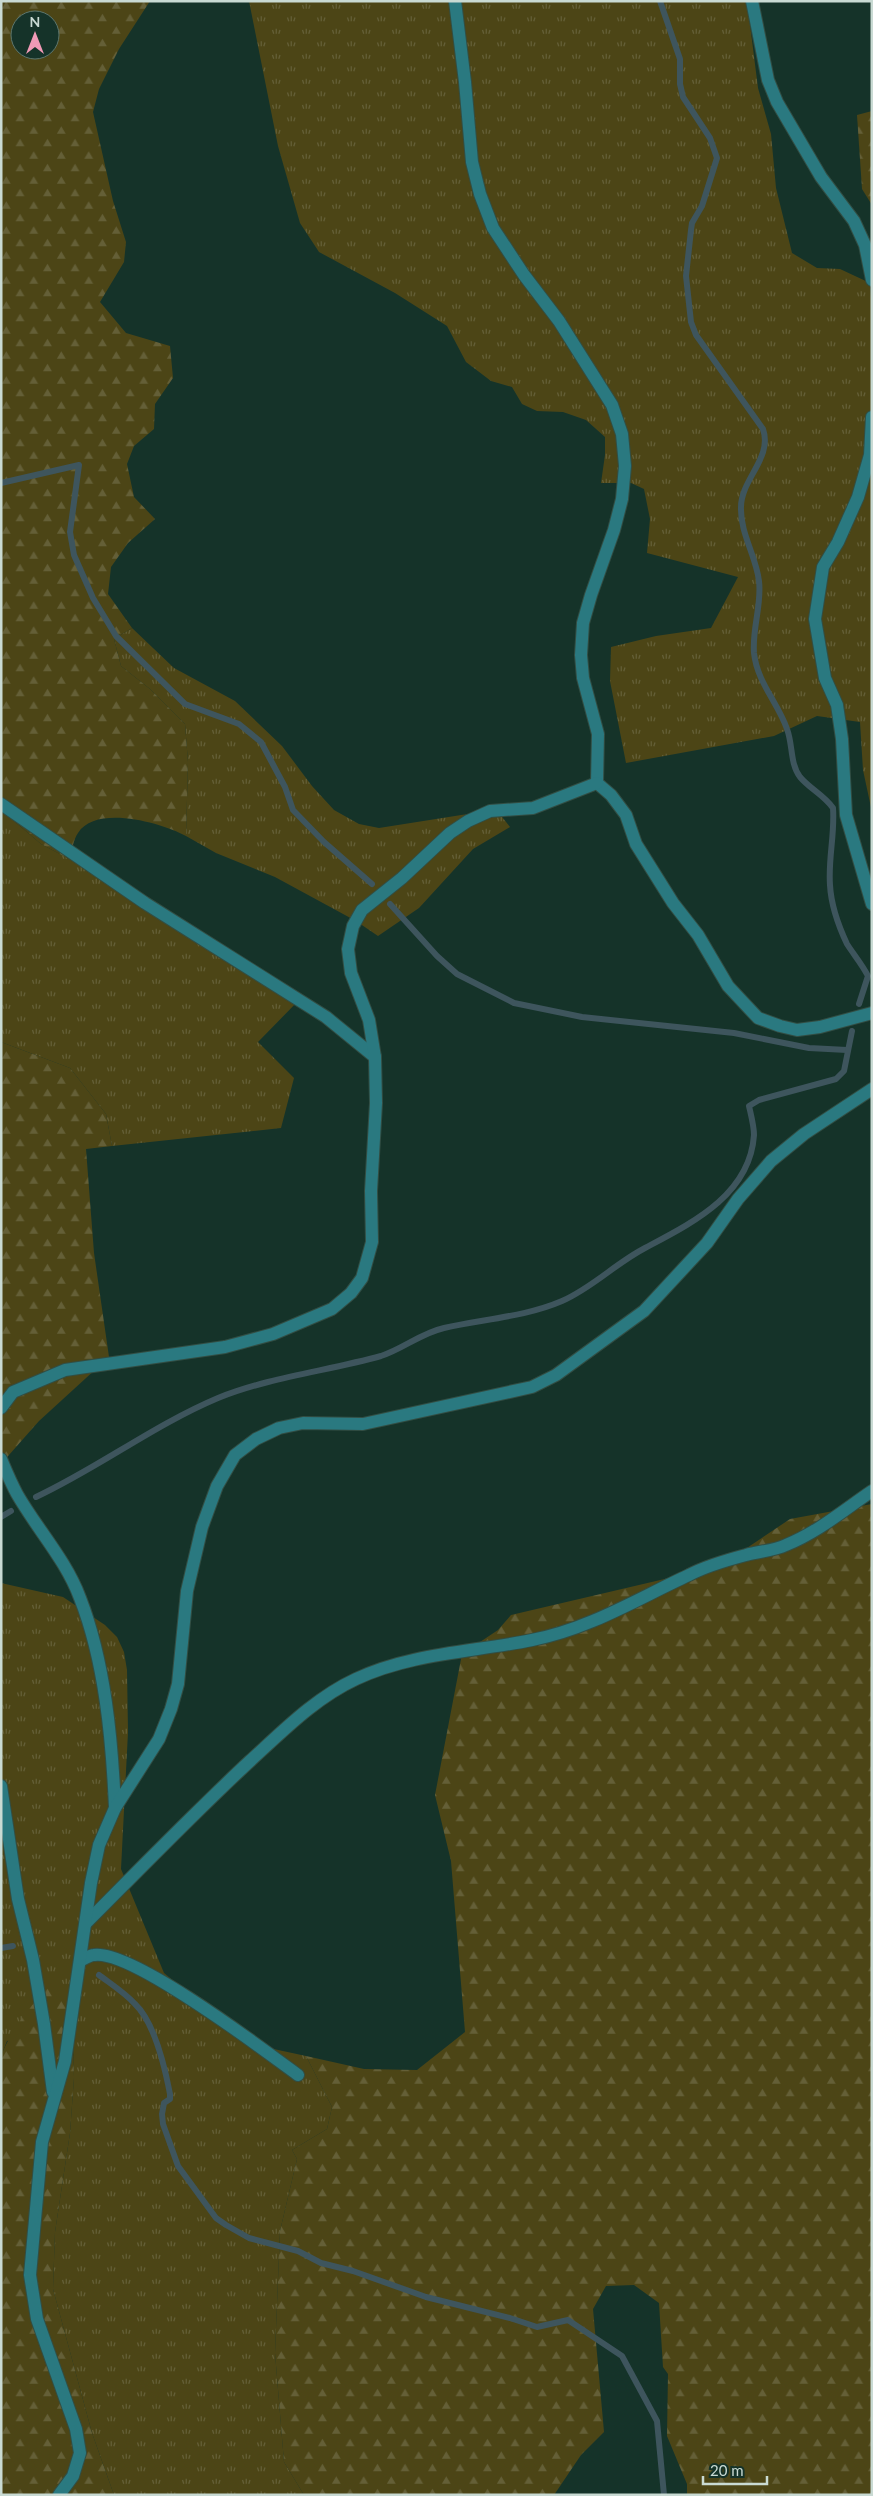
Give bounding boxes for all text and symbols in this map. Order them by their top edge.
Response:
north arrow [10,10,60,60]
text: N [30,13,40,30]
scale bar [703,2454,767,2486]
text: 20 m [710,2461,744,2479]

